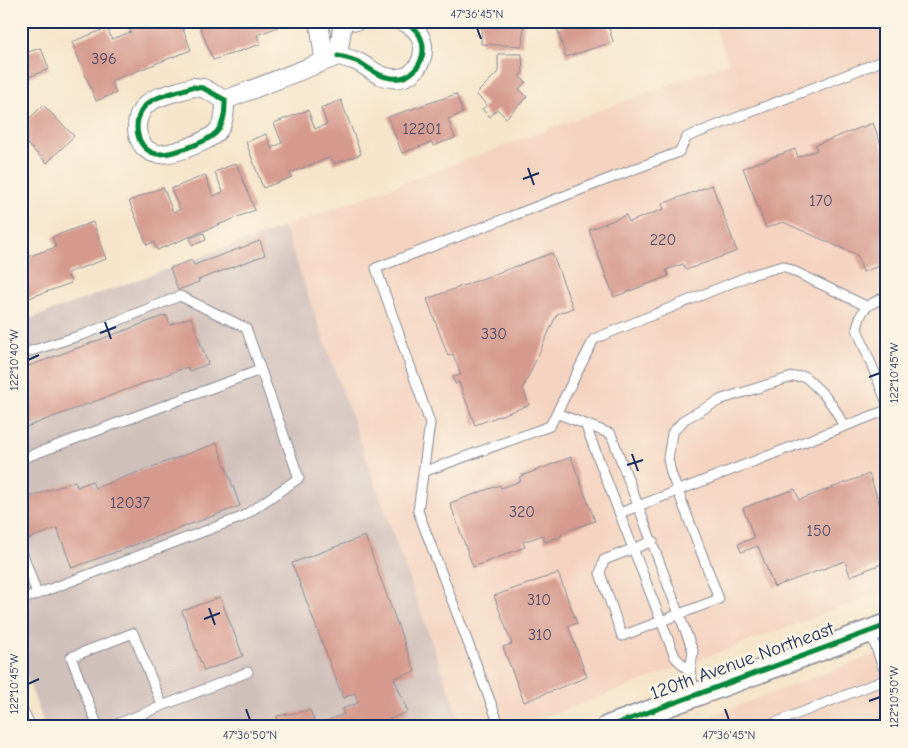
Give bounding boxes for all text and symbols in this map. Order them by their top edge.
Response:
text: 47°36'45"N [451,7,503,21]
house number: 396 [91,50,117,68]
house number: 12201 [402,120,442,138]
house number: 170 [809,192,833,210]
house number: 220 [650,231,676,249]
house number: 330 [481,325,507,343]
text: 122°10'40"W [7,329,21,391]
text: 122°10'45"W [887,342,901,403]
house number: 12037 [110,494,150,512]
house number: 320 [509,503,535,521]
house number: 150 [807,522,831,540]
house number: 310 [527,591,551,609]
street label: 120th Avenue Northeast [647,617,837,704]
house number: 310 [528,626,552,644]
text: 122°10'45"W [7,653,21,714]
text: 122°10'50"W [887,665,901,728]
text: 47°36'50"N [223,728,277,742]
text: 47°36'45"N [703,728,755,742]

